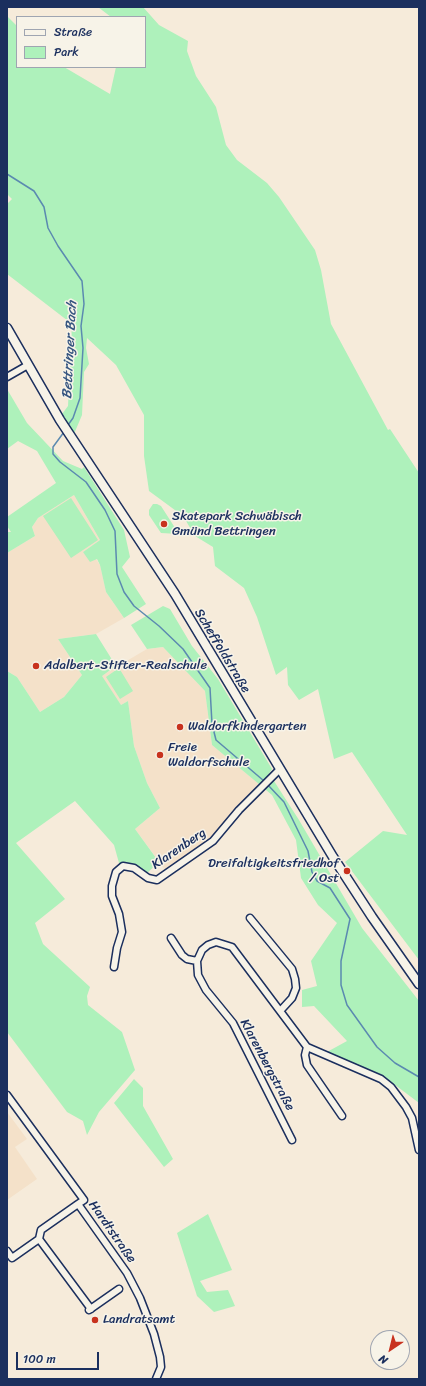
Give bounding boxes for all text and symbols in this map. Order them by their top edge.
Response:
legend [16,16,146,68]
text: Straße [54,21,92,43]
text: Park [54,41,79,63]
water label: Bettringer Bach [59,301,81,399]
place label: Skatepark Schwäbisch Gmünd Bettringen [172,509,302,540]
marker: Skatepark Schwäbisch Gmünd Bettringen [159,519,169,529]
street label: Scheffoldstraße [191,606,253,696]
place label: Adalbert-Stifter-Realschule [44,658,207,674]
marker: Adalbert-Stifter-Realschule [31,661,41,671]
place label: Waldorfkindergarten [188,719,307,735]
marker: Waldorfkindergarten [175,722,185,732]
place label: Freie Waldorfschule [168,740,249,771]
marker: Freie Waldorfschule [155,750,165,760]
street label: Klarenberg [149,825,209,873]
place label: Dreifaltigkeitsfriedhof / Ost [208,856,339,887]
marker: Dreifaltigkeitsfriedhof / Ost [342,866,352,876]
street label: Klarenbergstraße [236,1016,298,1114]
street label: Hardtstraße [85,1198,139,1266]
place label: Landratsamt [103,1312,175,1328]
marker: Landratsamt [90,1315,100,1325]
north arrow [370,1330,410,1370]
scale bar [18,1344,101,1370]
text: 100 m [23,1348,56,1370]
text: N [375,1349,392,1369]

